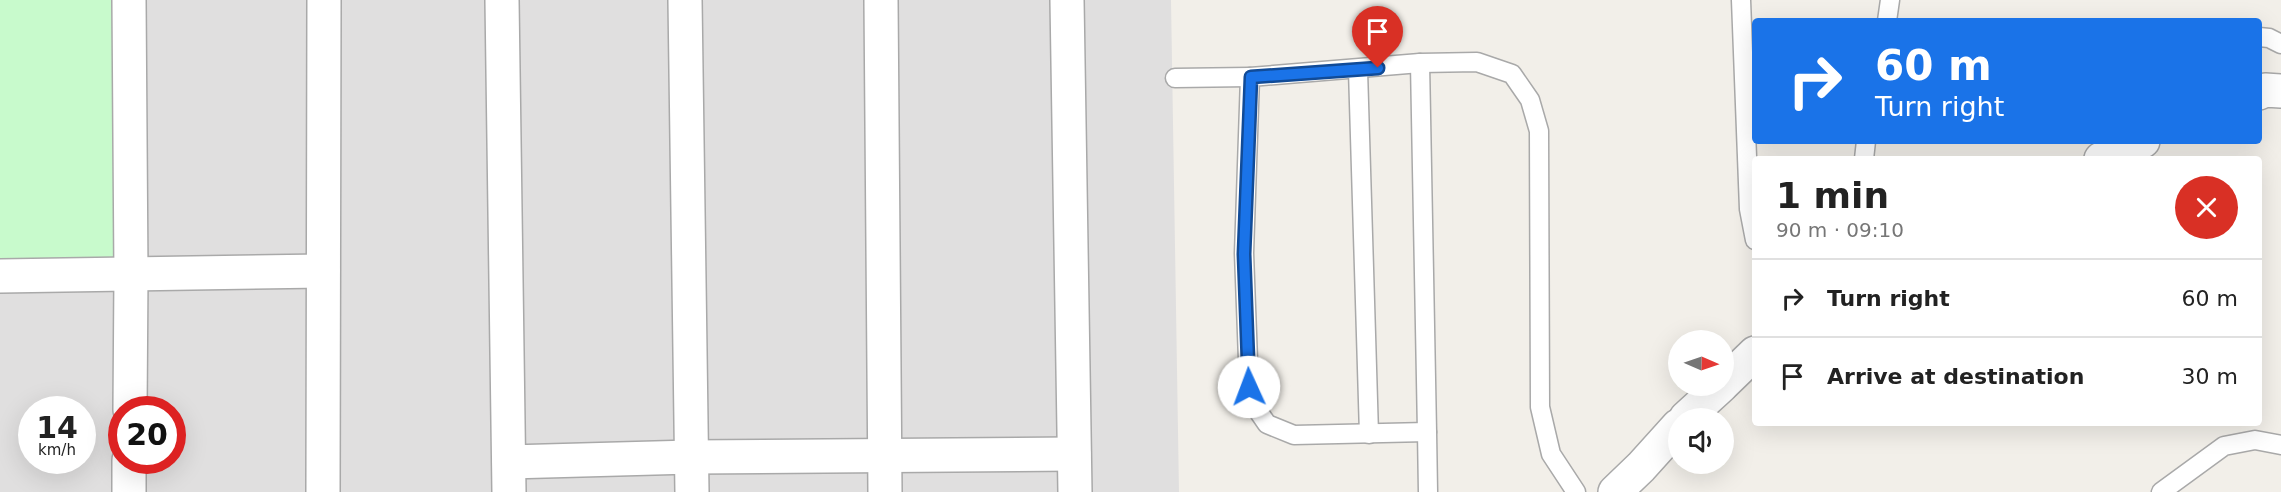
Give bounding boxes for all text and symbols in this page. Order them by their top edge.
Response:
pin [1352,6,1403,68]
icon: arrive [1361,15,1394,48]
text: 60 m [1875,41,1992,90]
icon: right [1776,42,1854,120]
text: Turn right [1875,91,2004,122]
text: 1 min [1776,175,1889,216]
button: close [2175,176,2238,239]
text: 90 m · 09:10 [1776,218,1904,242]
icon: right [1776,282,1809,315]
text: Turn right [1827,286,1950,311]
text: 60 m [2182,286,2238,311]
north arrow [1668,330,1734,396]
map controls [1668,330,1734,474]
position arrow [1217,355,1281,419]
icon: arrive [1776,360,1809,393]
text: Arrive at destination [1827,364,2084,389]
text: 30 m [2182,364,2238,389]
speed limit sign: 20 [108,396,186,474]
button: sound [1668,408,1734,474]
text: 14 [36,410,78,445]
text: km/h [38,441,76,459]

